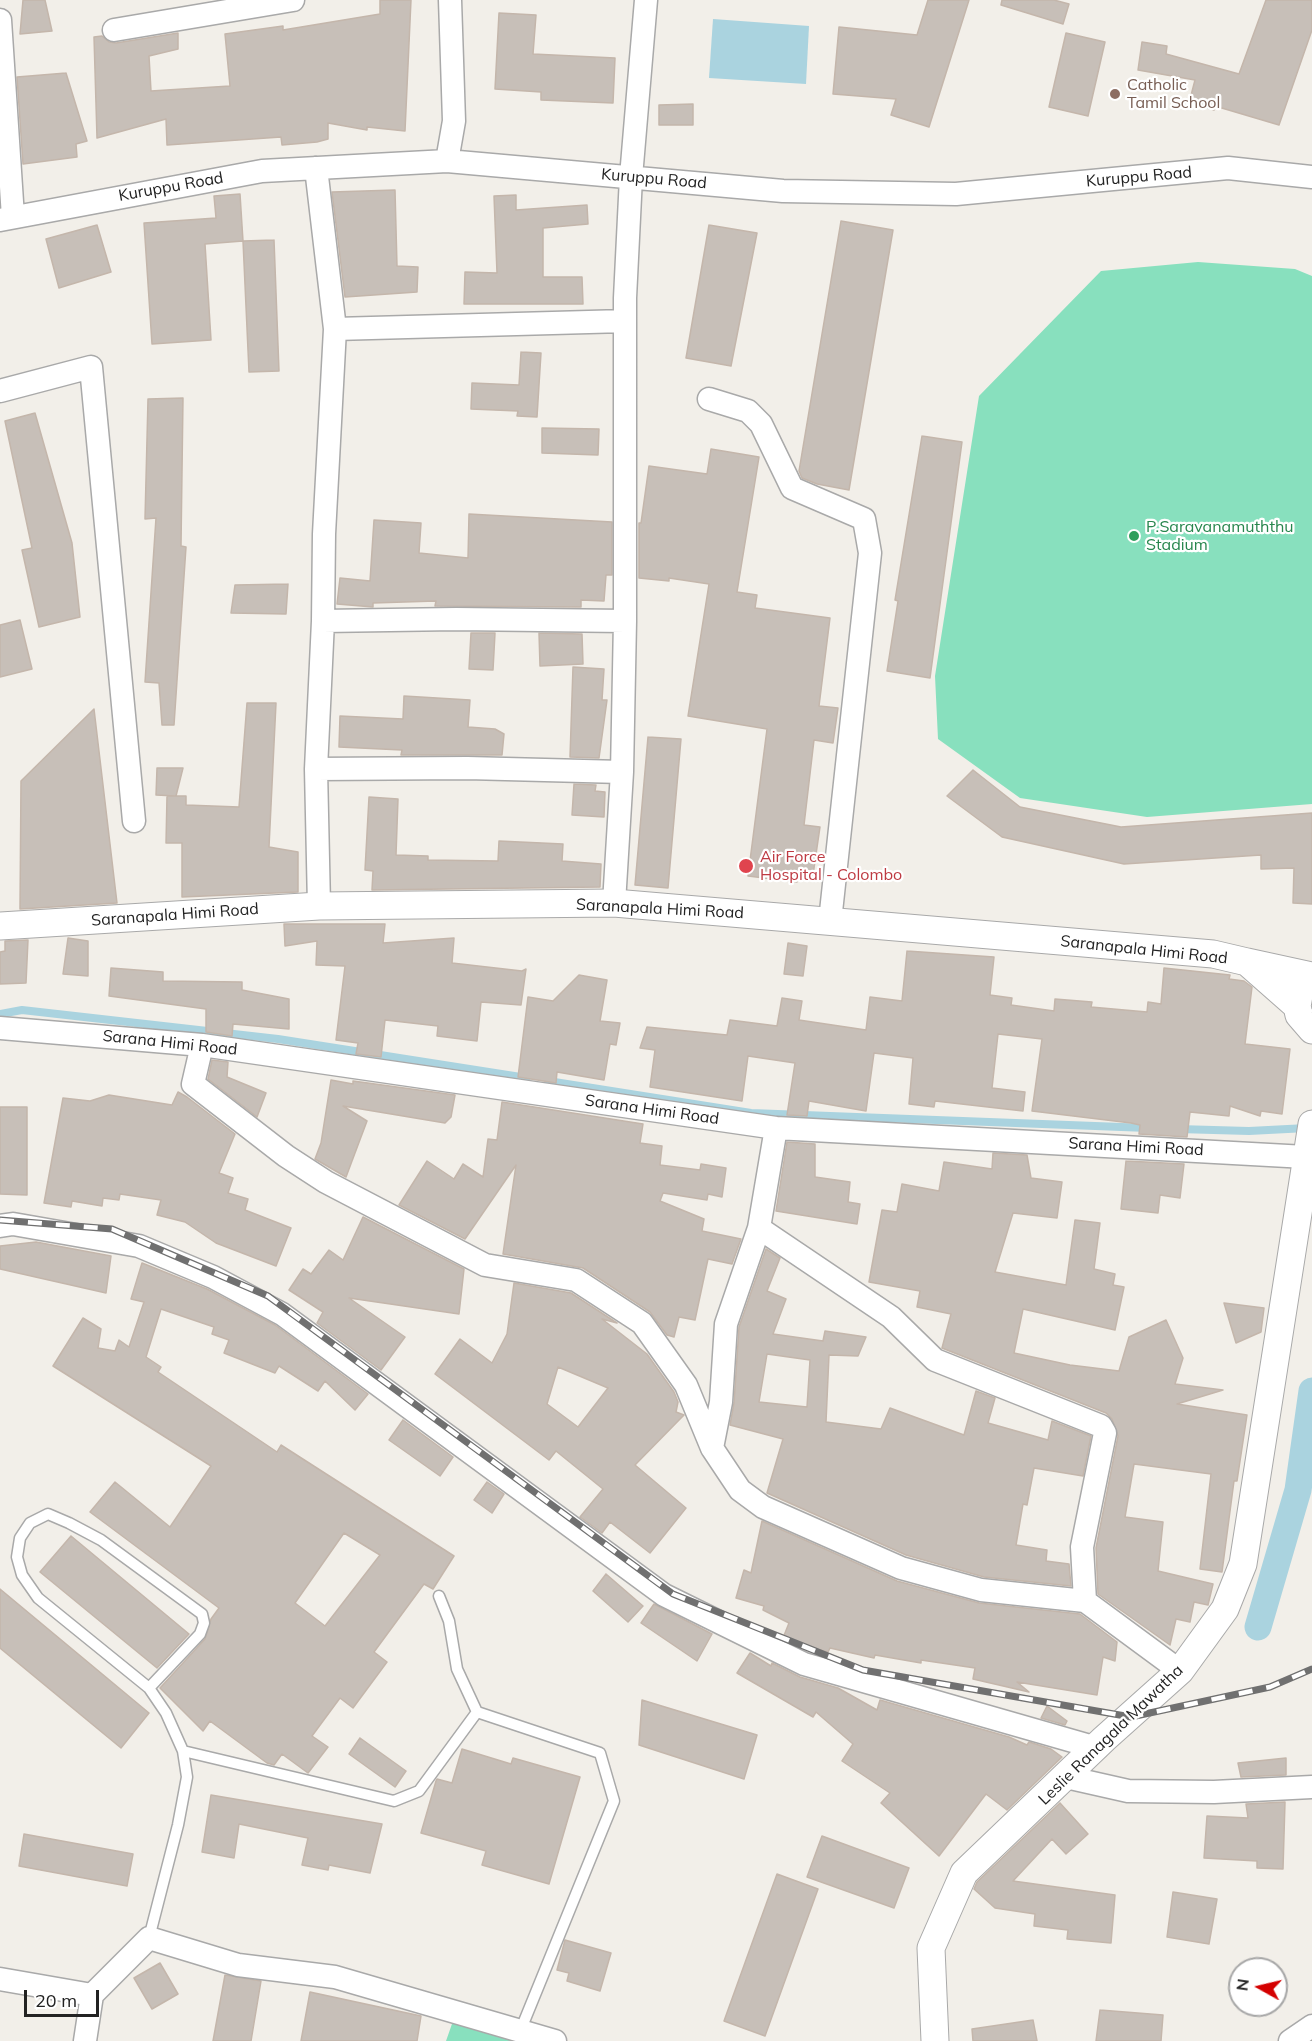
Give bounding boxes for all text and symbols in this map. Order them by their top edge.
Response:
place label: Catholic Tamil School [1127,75,1220,113]
marker: Catholic Tamil School [1108,87,1122,101]
street label: Kuruppu Road [1085,163,1193,191]
street label: Kuruppu Road [600,165,708,193]
street label: Kuruppu Road [117,168,225,206]
place label: P.Saravanamuththu Stadium [1146,517,1294,555]
marker: P.Saravanamuththu Stadium [1127,529,1141,543]
place label: Air Force Hospital - Colombo [760,847,902,885]
marker: Air Force Hospital - Colombo [737,857,755,875]
street label: Saranapala Himi Road [576,895,744,923]
street label: Saranapala Himi Road [91,900,259,930]
street label: Saranapala Himi Road [1059,932,1229,968]
street label: Sarana Himi Road [102,1026,238,1060]
street label: Sarana Himi Road [584,1091,720,1129]
street label: Sarana Himi Road [1068,1134,1204,1160]
street label: Leslie Ranagala Mawatha [1035,1661,1187,1809]
north arrow [1228,1957,1288,2017]
text: N [1231,1977,1253,1992]
scale bar [27,1978,102,2016]
text: 20 m [35,1989,77,2012]

